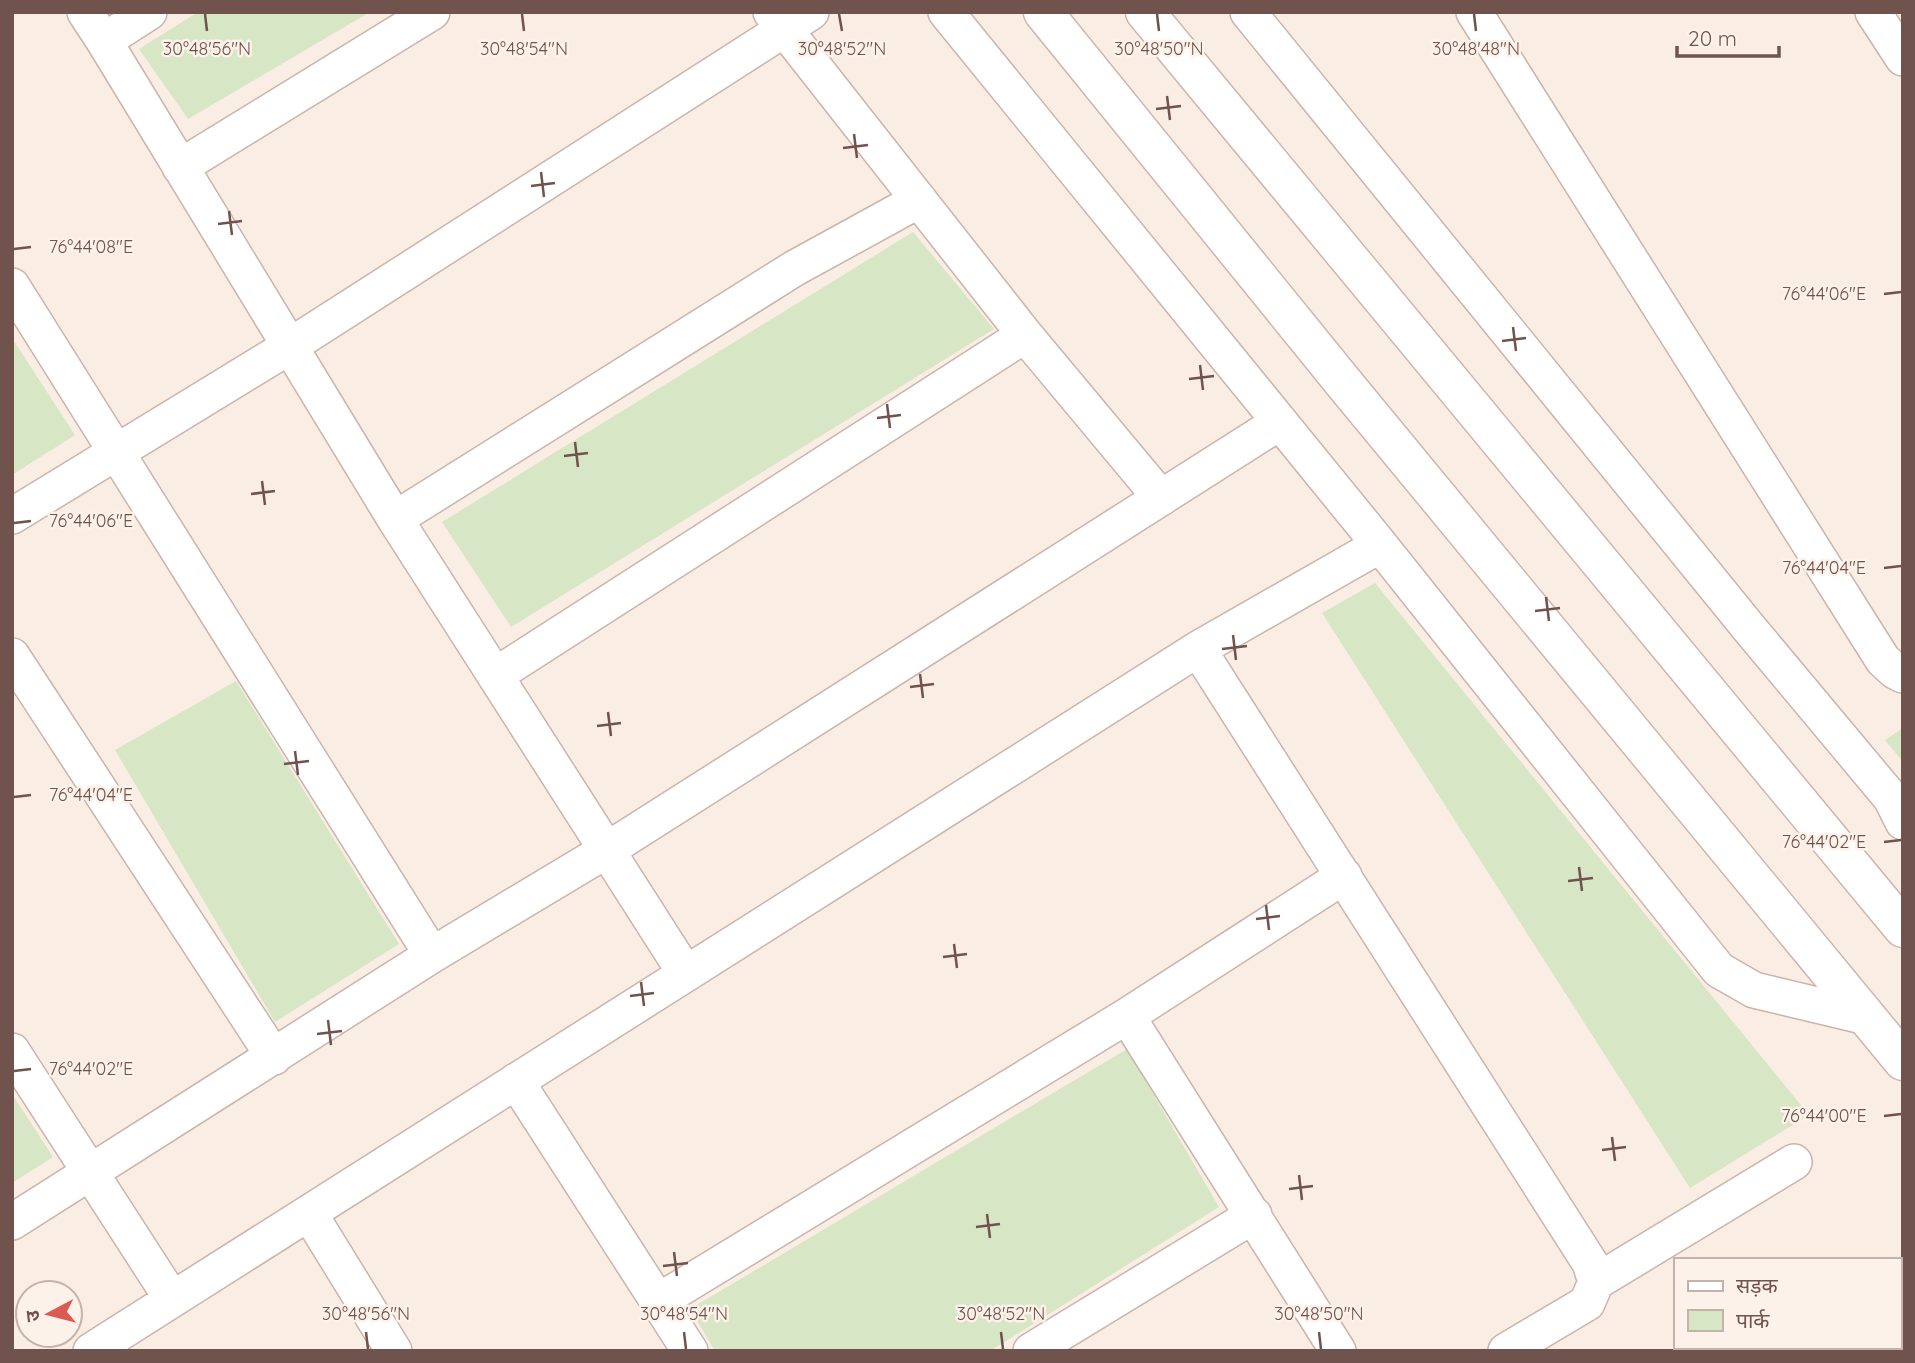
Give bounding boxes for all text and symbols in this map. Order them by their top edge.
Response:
scale bar [1677,14,1778,58]
text: 20 m [1688,25,1737,51]
text: 30°48'56"N [163,37,251,60]
text: 30°48'54"N [480,37,568,60]
text: 30°48'52"N [798,37,886,60]
text: 30°48'50"N [1114,37,1204,60]
text: 30°48'48"N [1432,37,1520,60]
text: 76°44'08"E [49,235,133,258]
text: 76°44'06"E [1782,282,1866,305]
text: 76°44'06"E [49,509,133,532]
text: 76°44'04"E [1782,556,1866,579]
text: 76°44'04"E [49,783,133,806]
text: 76°44'02"E [1782,830,1866,853]
text: 76°44'02"E [49,1057,133,1080]
text: 76°44'00"E [1781,1104,1867,1127]
legend [1674,1258,1901,1349]
text: सड़क [1736,1272,1778,1298]
north arrow [14,1279,84,1349]
text: 30°48'56"N [322,1302,410,1325]
text: 30°48'54"N [640,1302,728,1325]
text: 30°48'52"N [957,1302,1045,1325]
text: 30°48'50"N [1274,1302,1364,1325]
text: पार्क [1736,1307,1770,1333]
text: उ [19,1308,45,1323]

